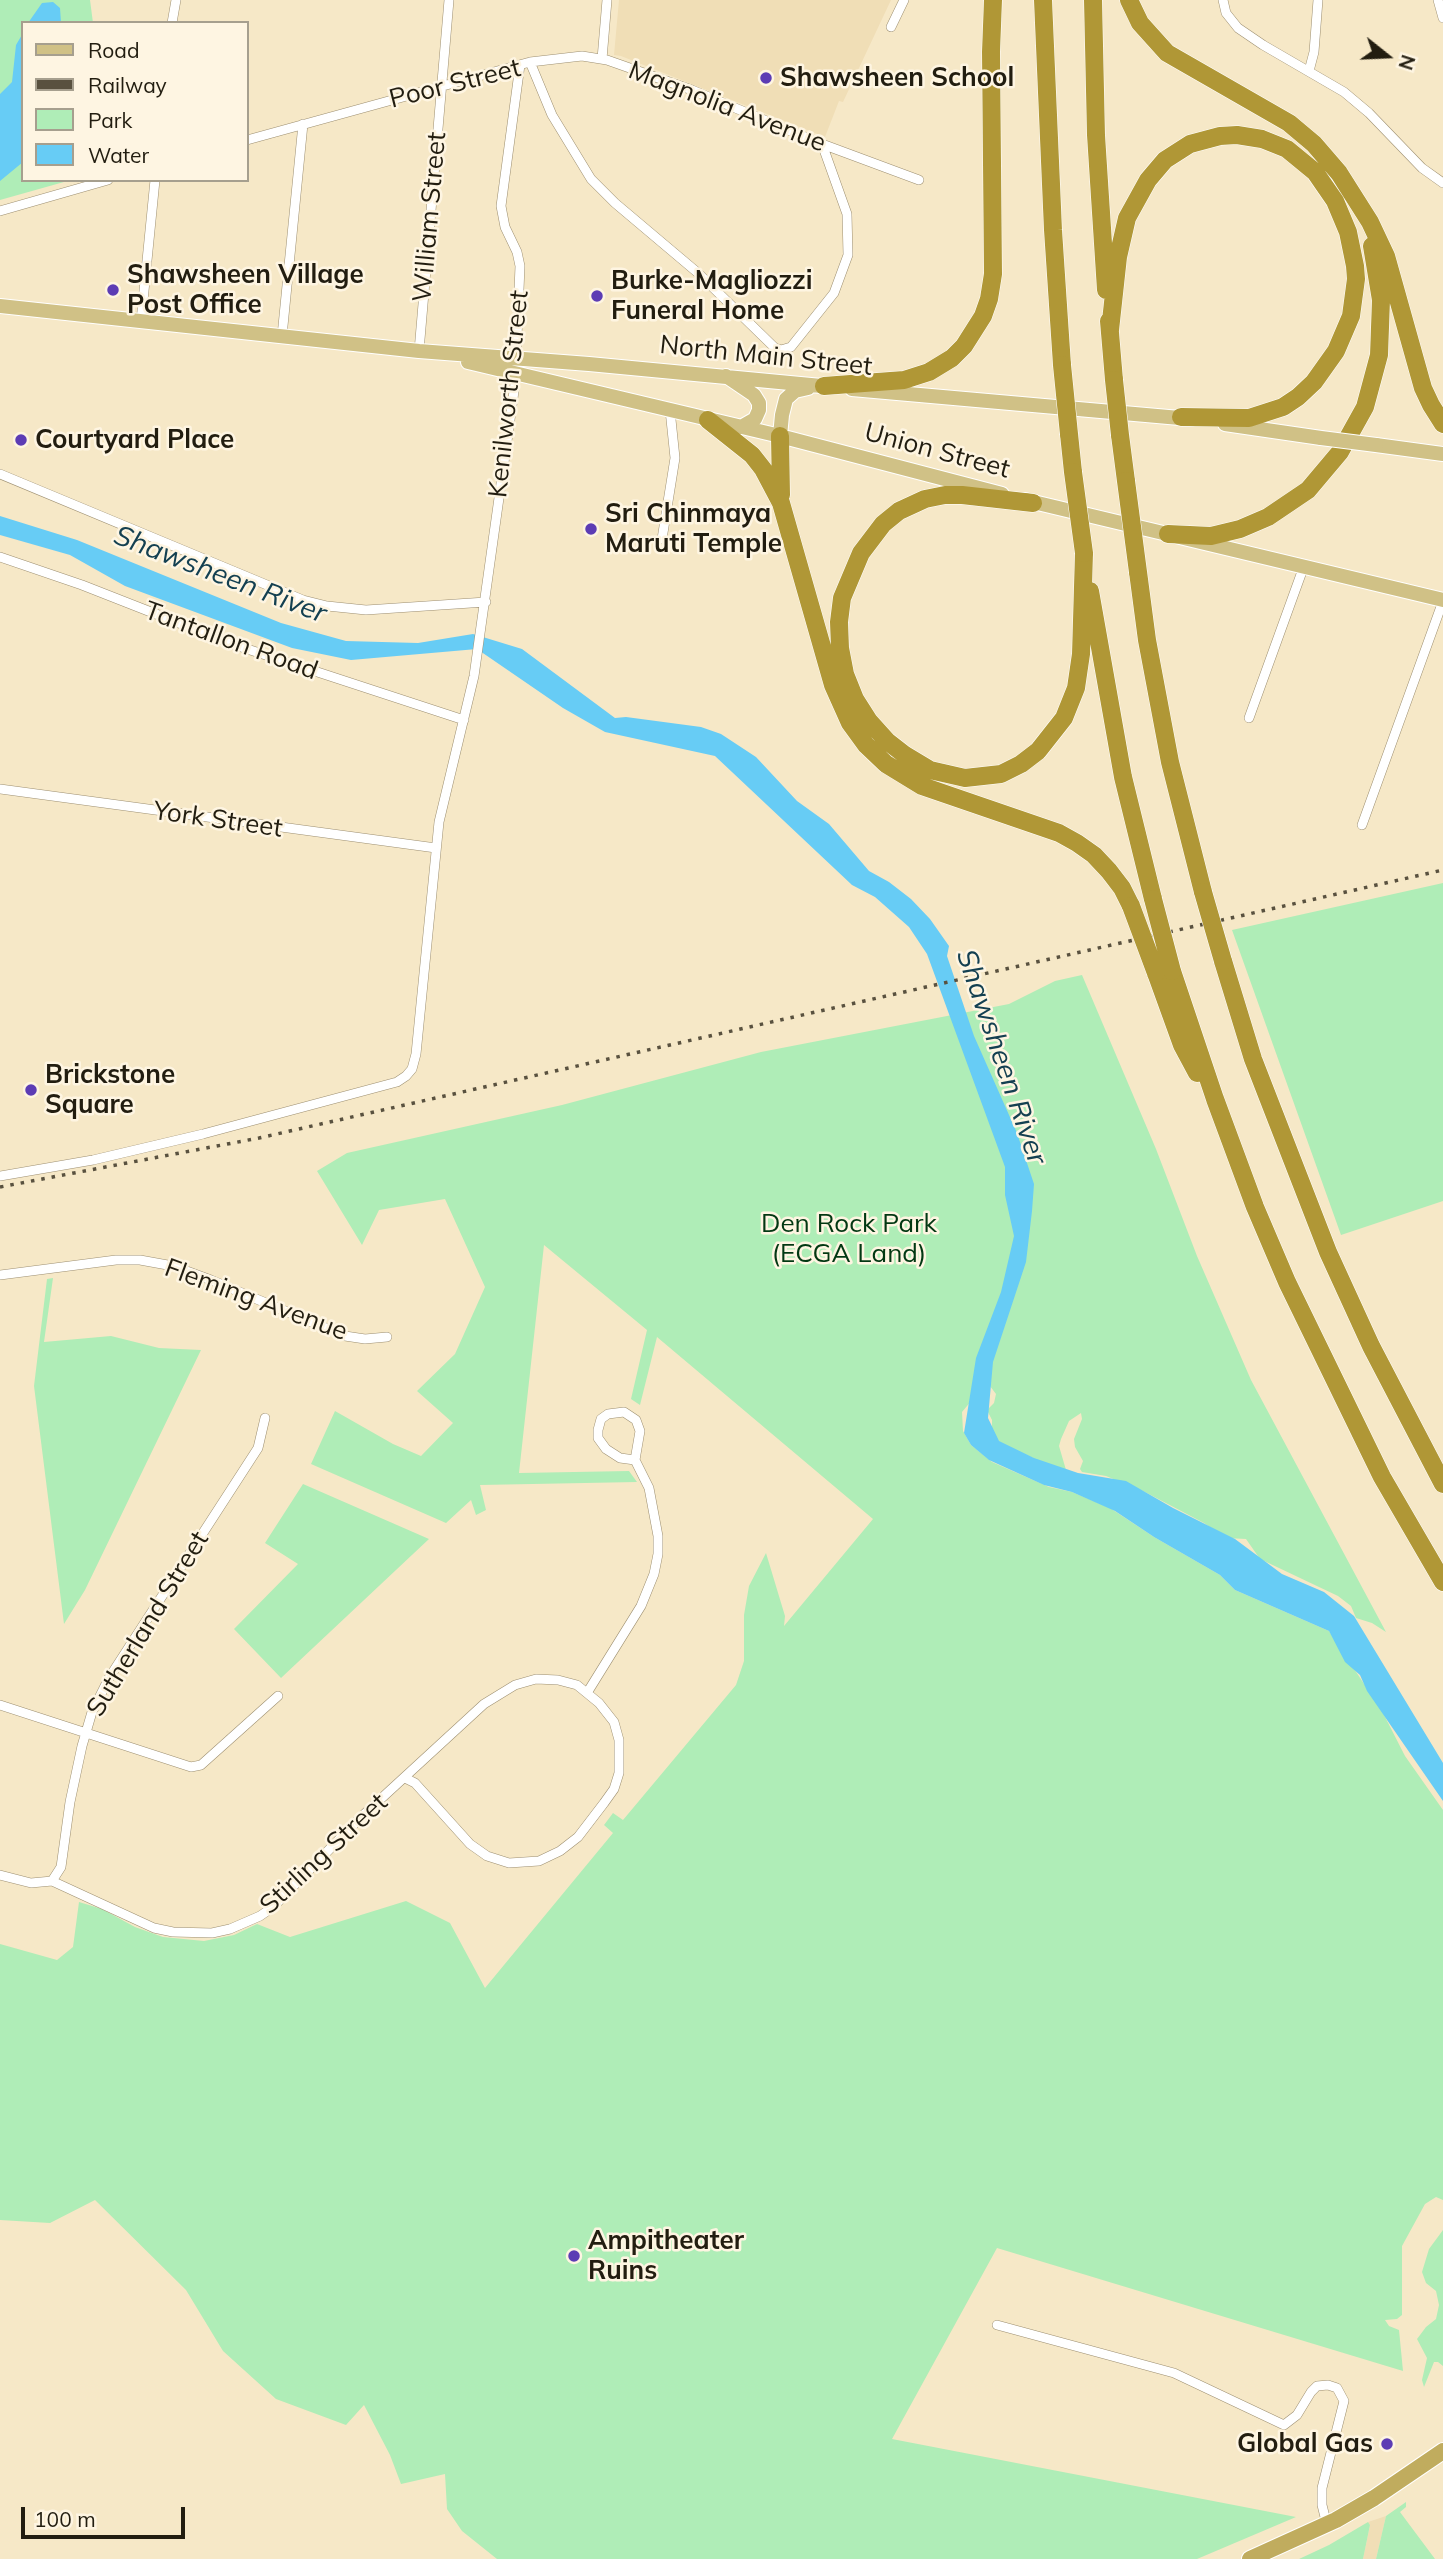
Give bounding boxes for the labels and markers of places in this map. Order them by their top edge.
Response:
place label: Shawsheen School [780,62,1014,94]
marker: Shawsheen School [758,70,774,86]
place label: Shawsheen Village Post Office [127,259,364,320]
place label: Burke-Magliozzi Funeral Home [611,265,813,326]
marker: Shawsheen Village Post Office [105,282,121,298]
marker: Burke-Magliozzi Funeral Home [589,288,605,304]
place label: Courtyard Place [35,424,234,456]
marker: Courtyard Place [13,432,29,448]
place label: Sri Chinmaya Maruti Temple [605,498,782,560]
marker: Sri Chinmaya Maruti Temple [583,521,599,537]
place label: Brickstone Square [45,1059,175,1120]
marker: Brickstone Square [23,1082,39,1098]
place label: Ampitheater Ruins [588,2225,744,2286]
marker: Ampitheater Ruins [566,2248,582,2264]
place label: Global Gas [1237,2428,1373,2460]
marker: Global Gas [1379,2436,1395,2452]

